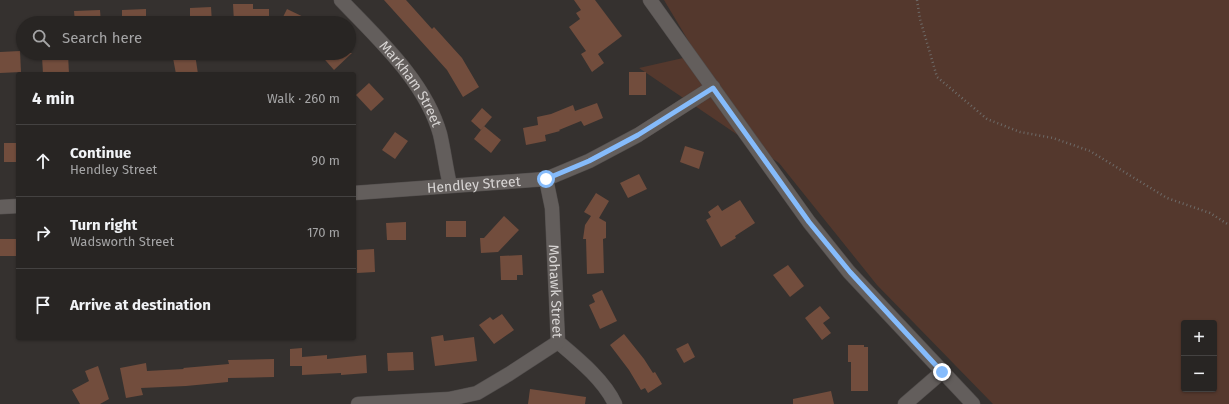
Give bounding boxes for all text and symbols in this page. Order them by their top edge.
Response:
search box [16,16,356,60]
icon: search [30,27,52,49]
text: Search here [62,29,142,47]
street label: Markham Street [376,37,446,130]
text: 4 min [32,88,75,109]
text: Walk · 260 m [267,91,340,106]
text: Continue [70,144,131,162]
icon: ahead [32,150,54,172]
text: 90 m [311,153,340,168]
text: Hendley Street [70,162,157,177]
route start [537,170,555,188]
street label: Hendley Street [426,172,522,196]
text: Turn right [70,216,137,234]
icon: right [32,222,54,244]
text: 170 m [307,225,340,240]
text: Wadsworth Street [70,234,174,249]
street label: Mohawk Street [545,244,566,339]
icon: arrive [32,294,54,316]
text: Arrive at destination [70,296,211,314]
map controls [1181,320,1217,392]
button: + [1181,320,1217,356]
button: − [1181,356,1217,392]
route end [933,363,951,381]

